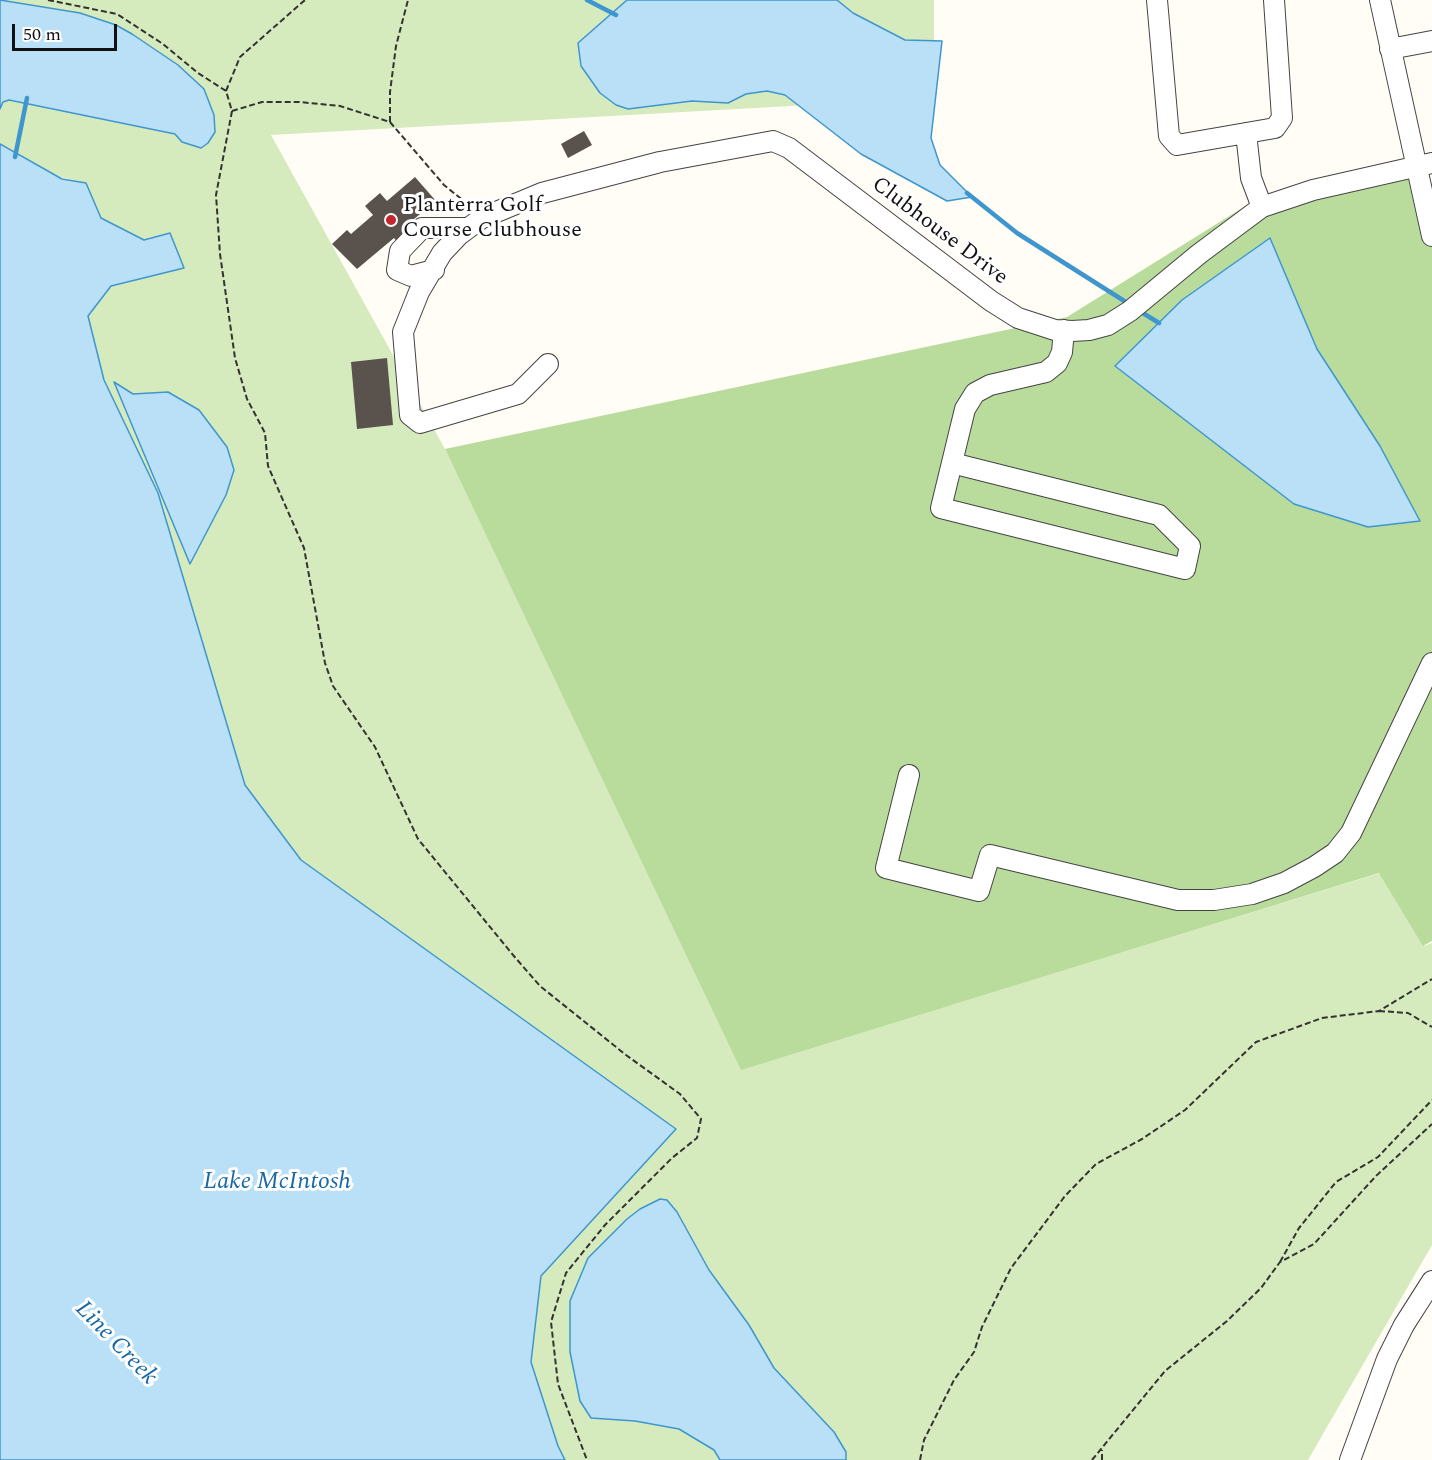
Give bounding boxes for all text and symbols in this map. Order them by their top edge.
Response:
scale bar [15,12,120,50]
text: 50 m [23,21,61,48]
street label: Clubhouse Drive [866,172,1012,292]
place label: Planterra Golf Course Clubhouse [403,194,582,246]
marker: Planterra Golf Course Clubhouse [384,213,398,227]
water label: Lake McIntosh [203,1169,351,1197]
water label: Line Creek [68,1296,162,1392]

